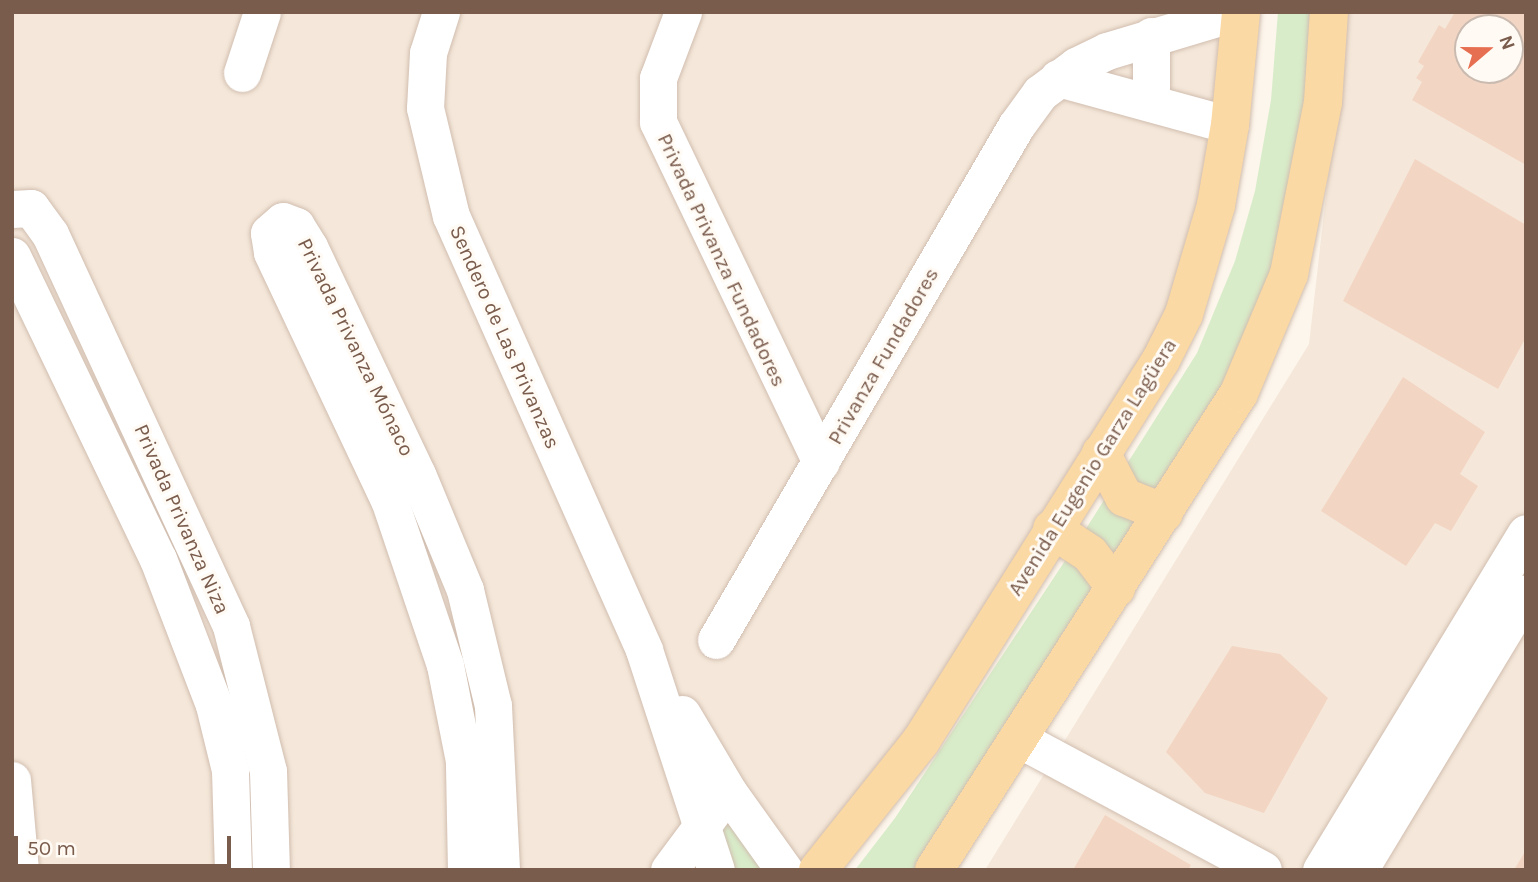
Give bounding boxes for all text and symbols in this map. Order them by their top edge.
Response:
north arrow [1454,14,1524,84]
text: N [1494,32,1520,53]
street label: Privada Privanza Fundadores [652,129,792,391]
street label: Sendero de Las Privanzas [444,221,566,453]
street label: Privada Privanza Mónaco [292,234,420,460]
street label: Privanza Fundadores [822,263,944,449]
street label: Avenida Eugenio Garza Lagüera [1002,334,1182,600]
street label: Privada Privanza Niza [129,420,235,618]
scale bar [18,822,234,866]
text: 50 m [27,836,76,860]

